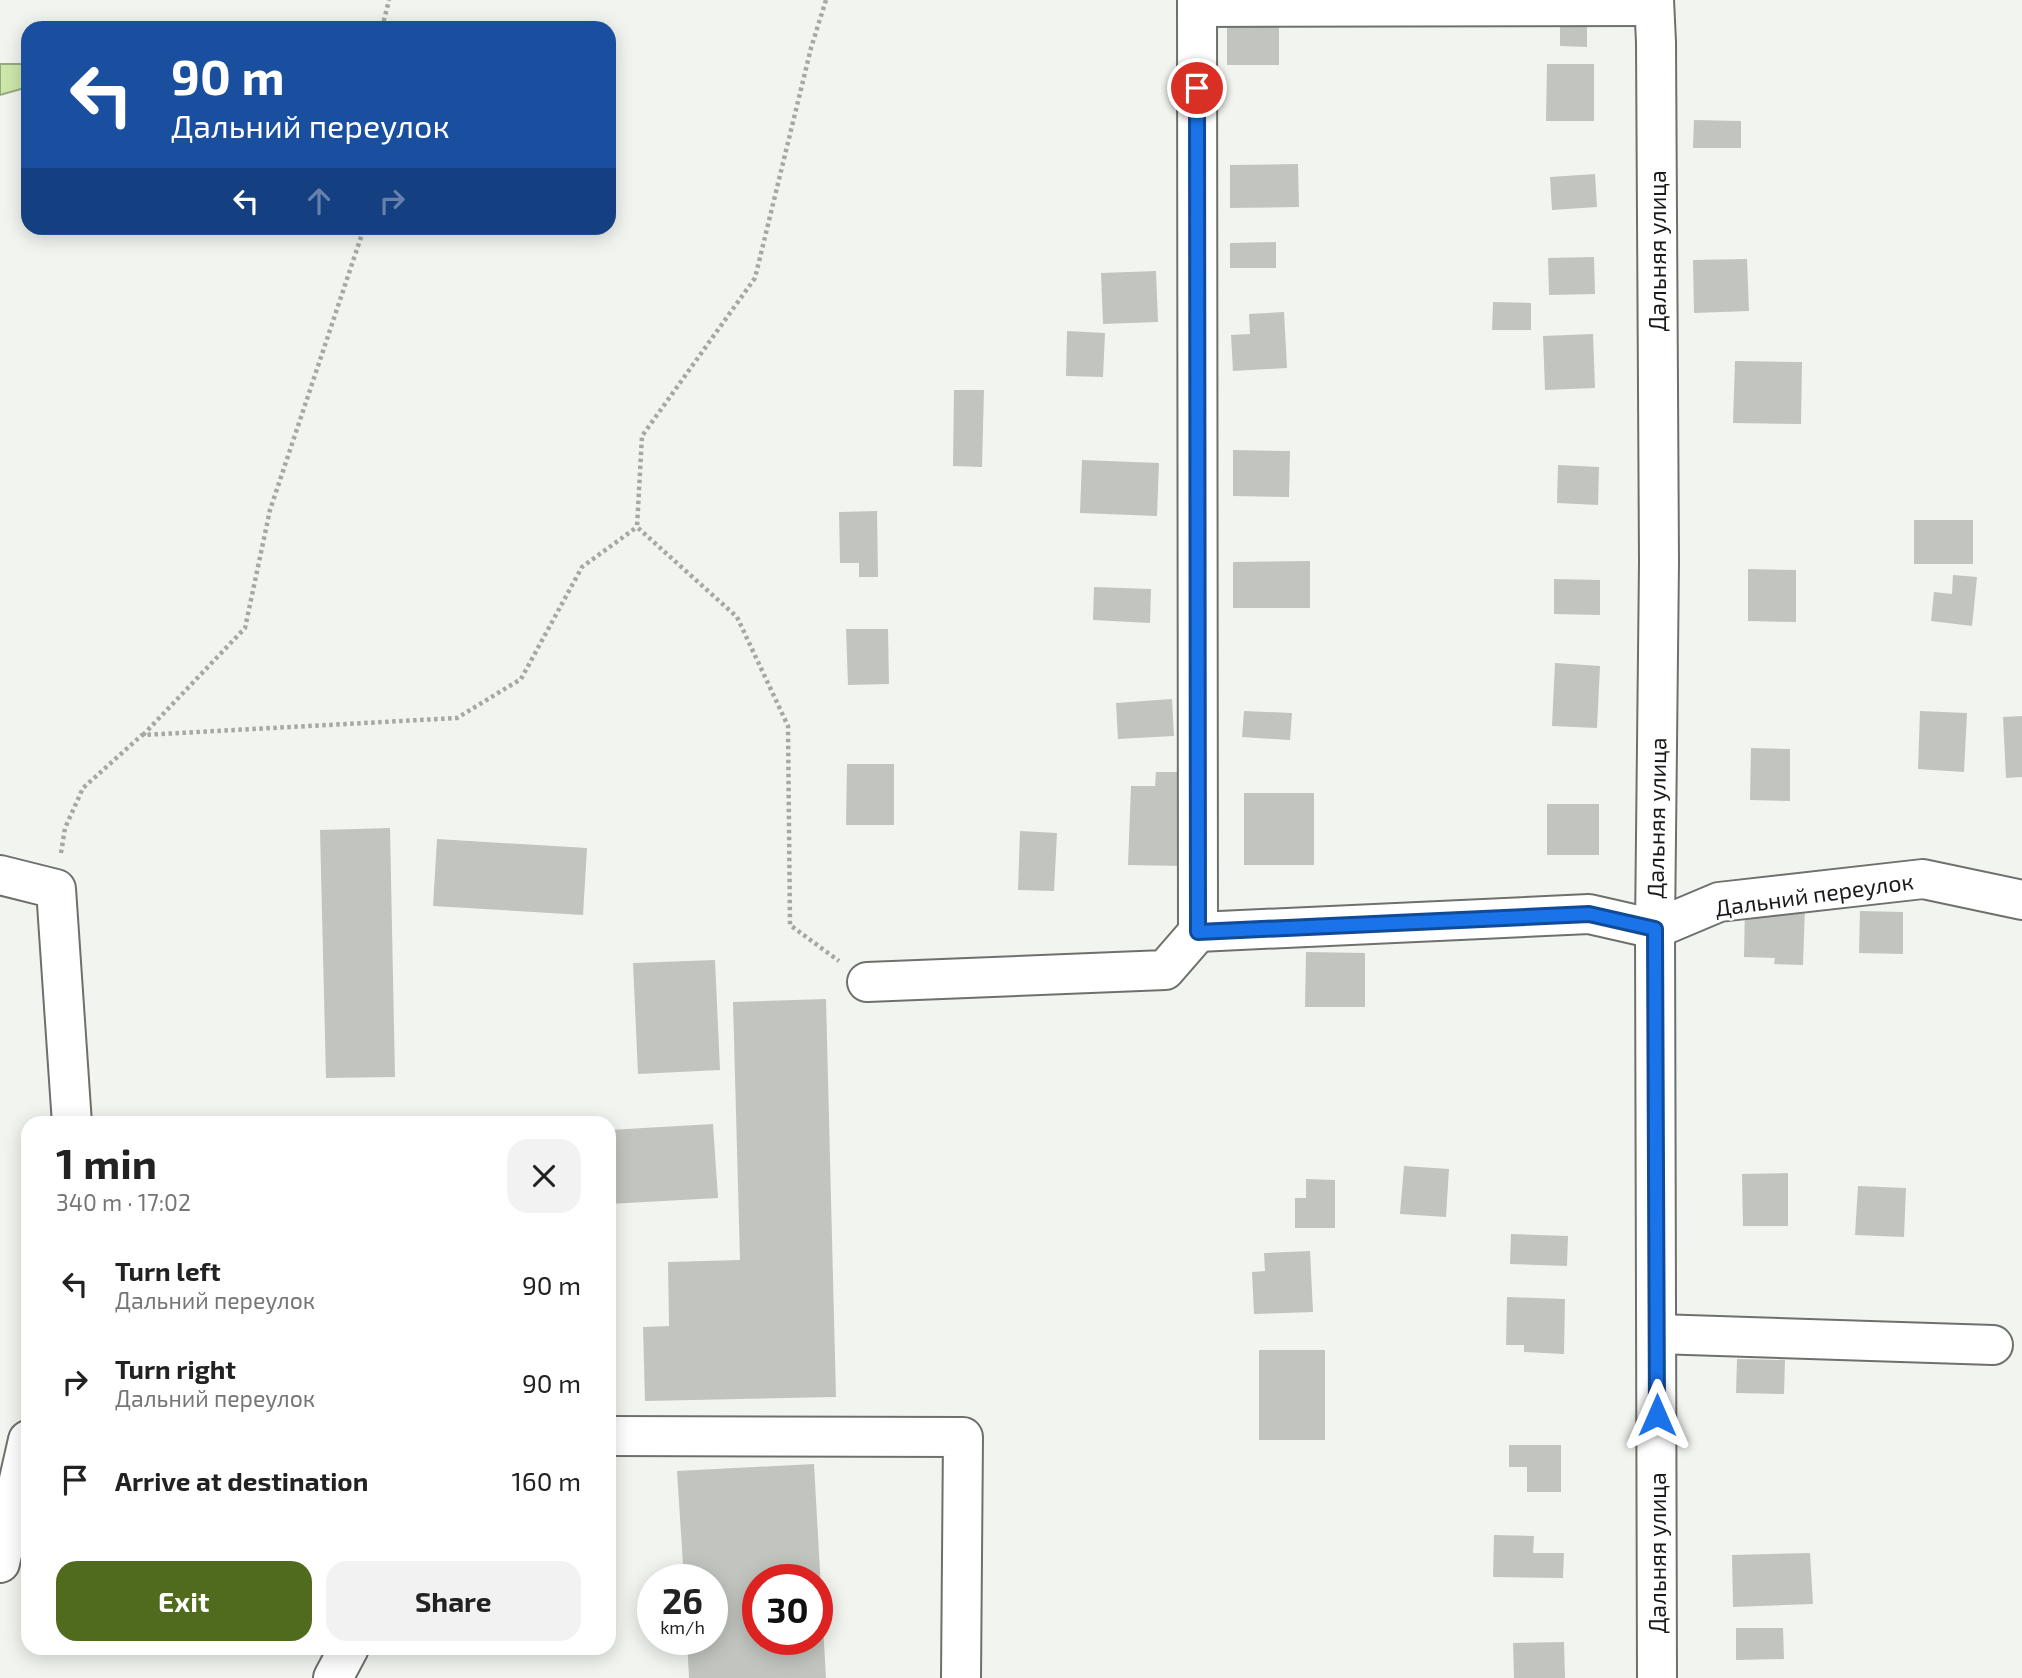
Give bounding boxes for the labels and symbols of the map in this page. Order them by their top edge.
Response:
pin [1167,58,1227,118]
street label: Дальняя улица [1643,170,1672,332]
street label: Дальняя улица [1641,737,1672,899]
street label: Дальний переулок [1713,866,1915,923]
position arrow [1620,1378,1694,1452]
street label: Дальняя улица [1643,1472,1672,1634]
speed limit sign: 30 [742,1564,833,1655]

